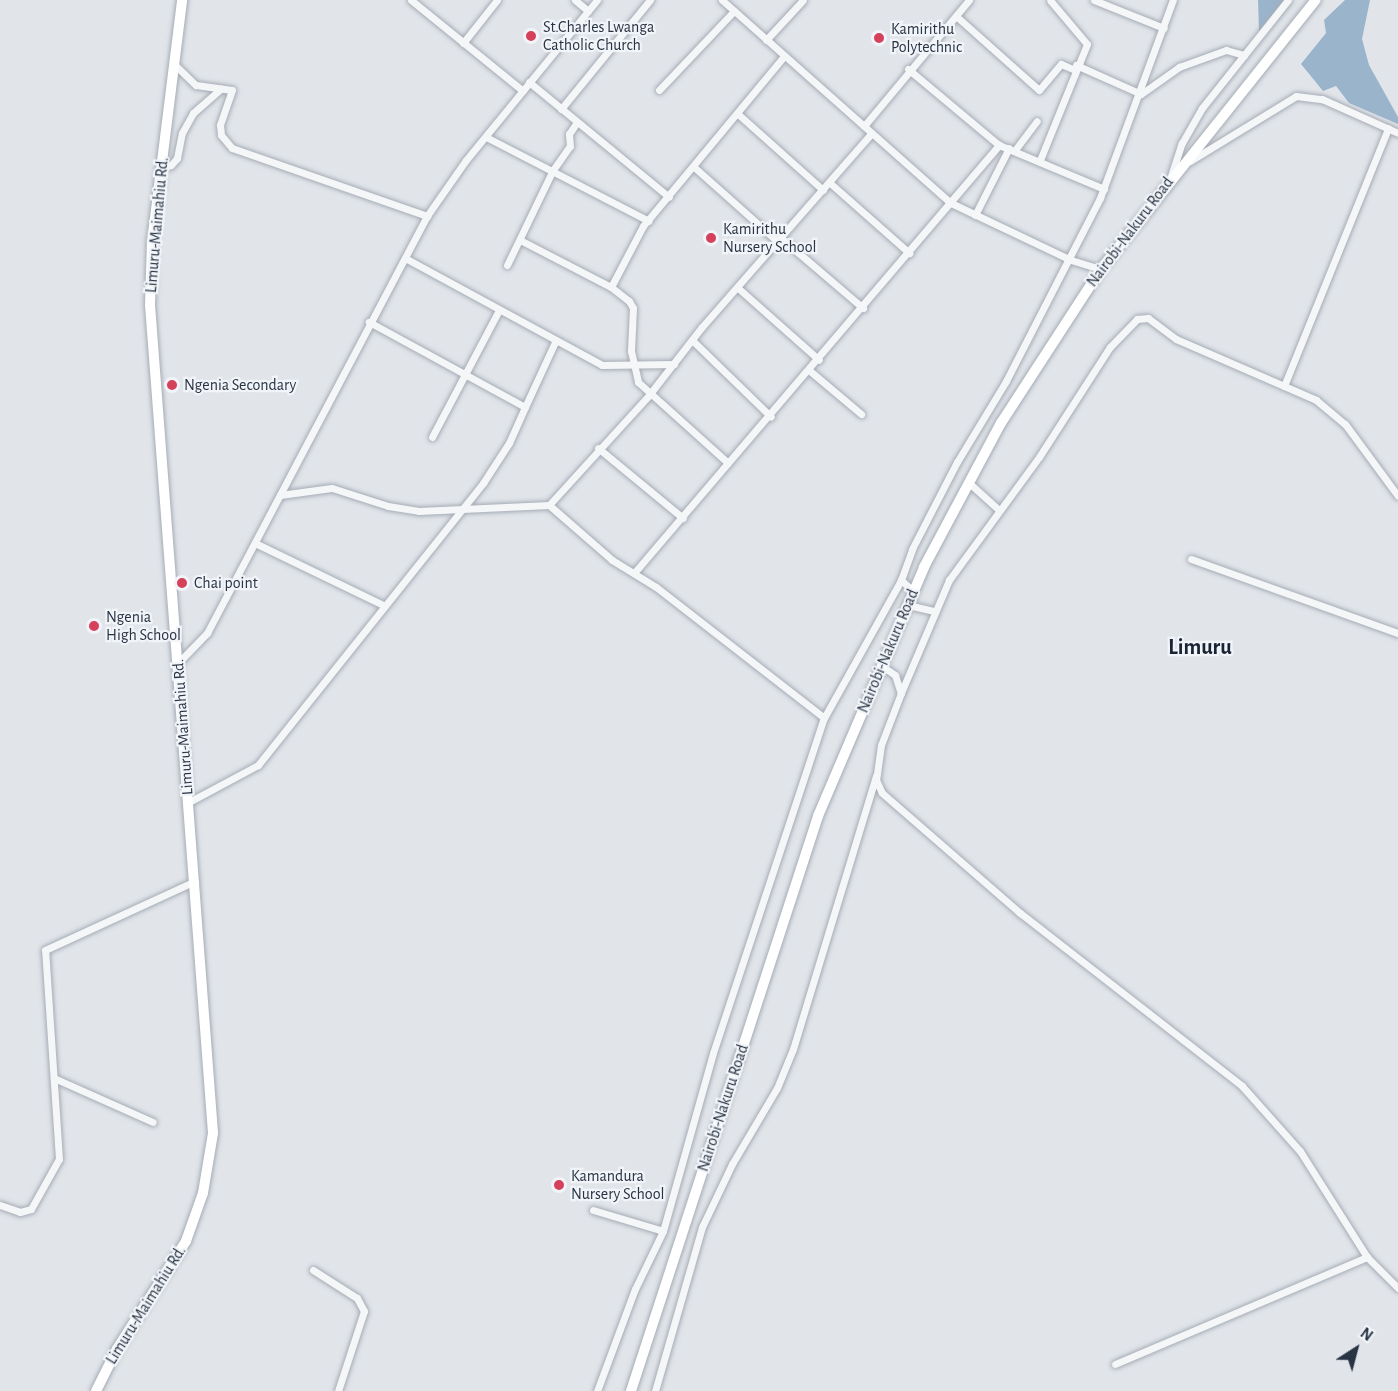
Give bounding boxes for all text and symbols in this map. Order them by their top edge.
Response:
place label: St.Charles Lwanga Catholic Church [543,17,654,55]
place label: Kamirithu Polytechnic [891,19,962,57]
marker: St.Charles Lwanga Catholic Church [524,29,538,43]
marker: Kamirithu Polytechnic [872,31,886,45]
street label: Limuru-Maimahiu Rd. [141,156,173,294]
street label: Nairobi-Nakuru Road [1082,173,1178,291]
place label: Kamirithu Nursery School [723,219,816,257]
marker: Kamirithu Nursery School [704,231,718,245]
place label: Ngenia Secondary [184,375,296,395]
marker: Ngenia Secondary [165,378,179,392]
place label: Chai point [194,573,258,593]
marker: Chai point [175,576,189,590]
street label: Nairobi-Nakuru Road [853,586,923,716]
place label: Ngenia High School [106,607,181,645]
marker: Ngenia High School [87,619,101,633]
district label: Limuru [1168,635,1232,661]
street label: Limuru-Maimahiu Rd. [169,658,197,796]
street label: Nairobi-Nakuru Road [693,1042,753,1174]
place label: Kamandura Nursery School [571,1166,664,1204]
marker: Kamandura Nursery School [552,1178,566,1192]
street label: Limuru-Maimahiu Rd. [102,1242,190,1368]
north arrow [1326,1319,1386,1379]
text: N [1357,1325,1376,1344]

